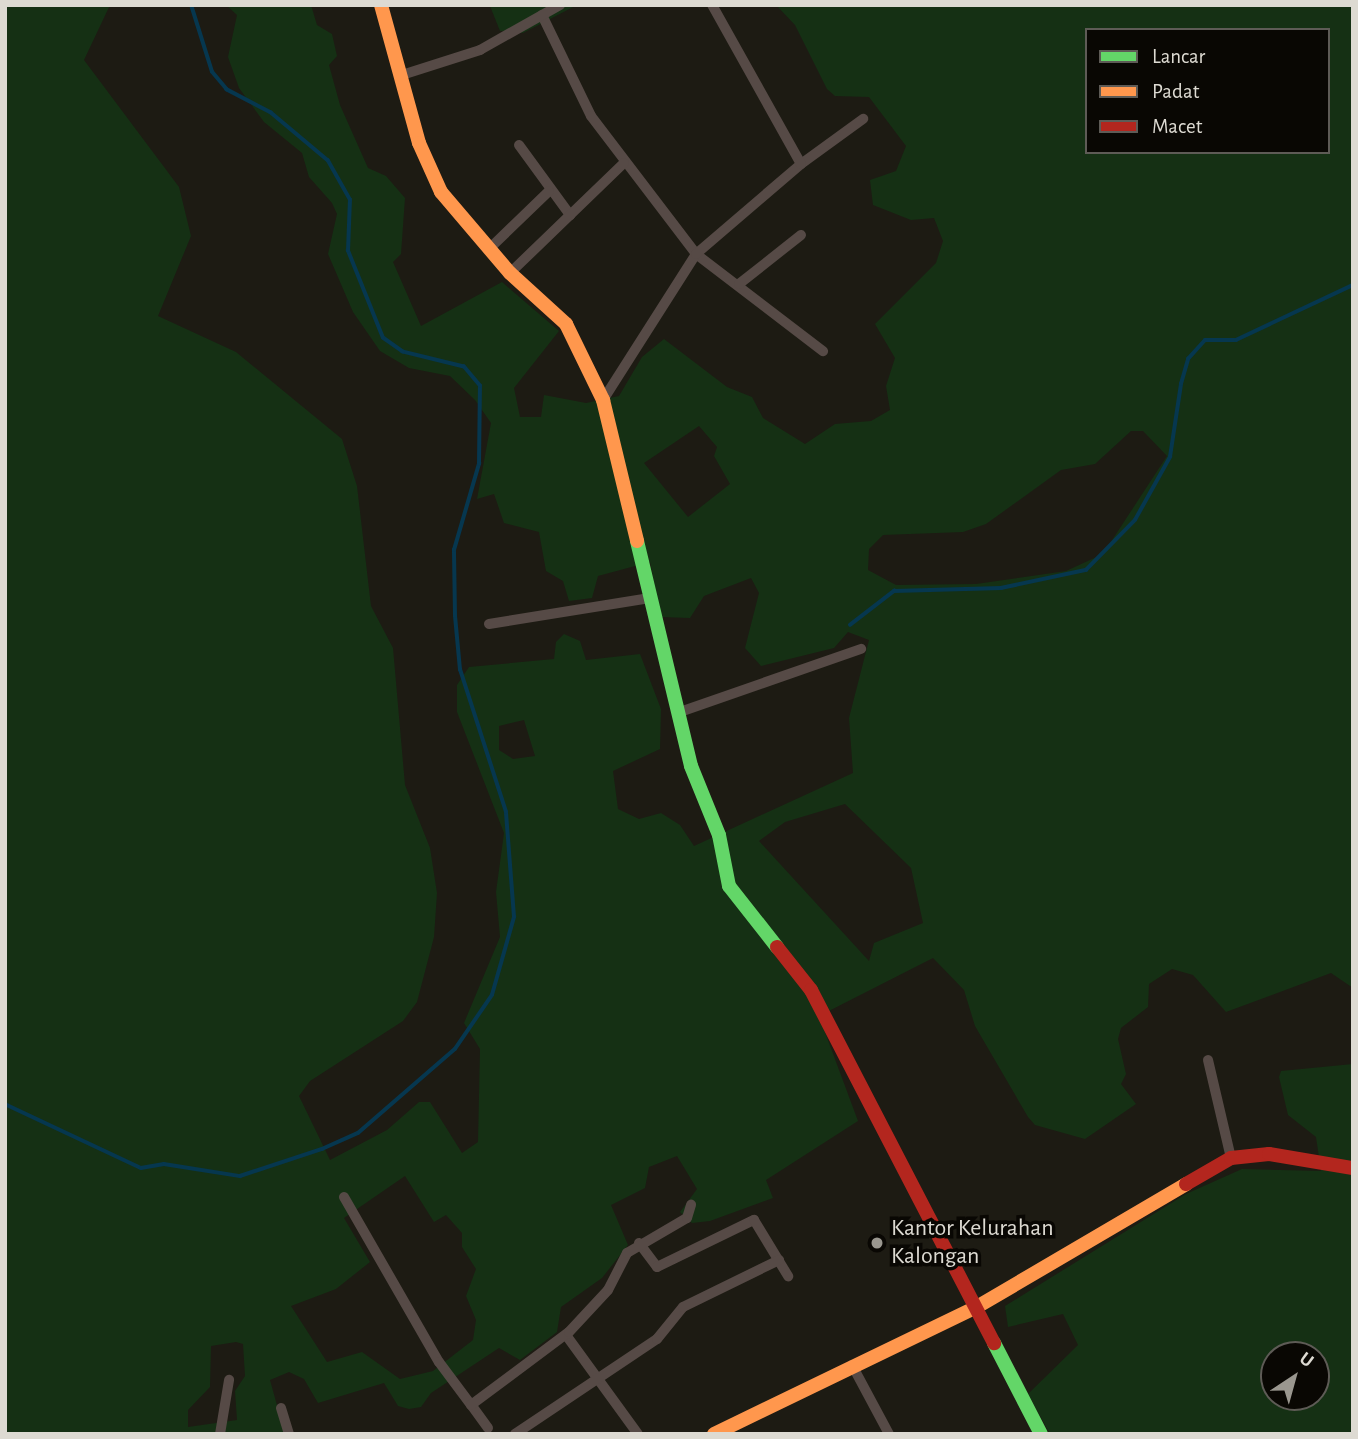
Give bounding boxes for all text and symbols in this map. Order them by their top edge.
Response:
legend [1085,28,1330,154]
text: Lancar [1152,46,1205,67]
text: Padat [1152,81,1199,102]
text: Macet [1152,116,1203,137]
place label: Kantor Kelurahan Kalongan [891,1215,1054,1271]
marker: Kantor Kelurahan Kalongan [869,1235,885,1251]
north arrow [1260,1341,1330,1411]
text: U [1296,1349,1317,1371]

